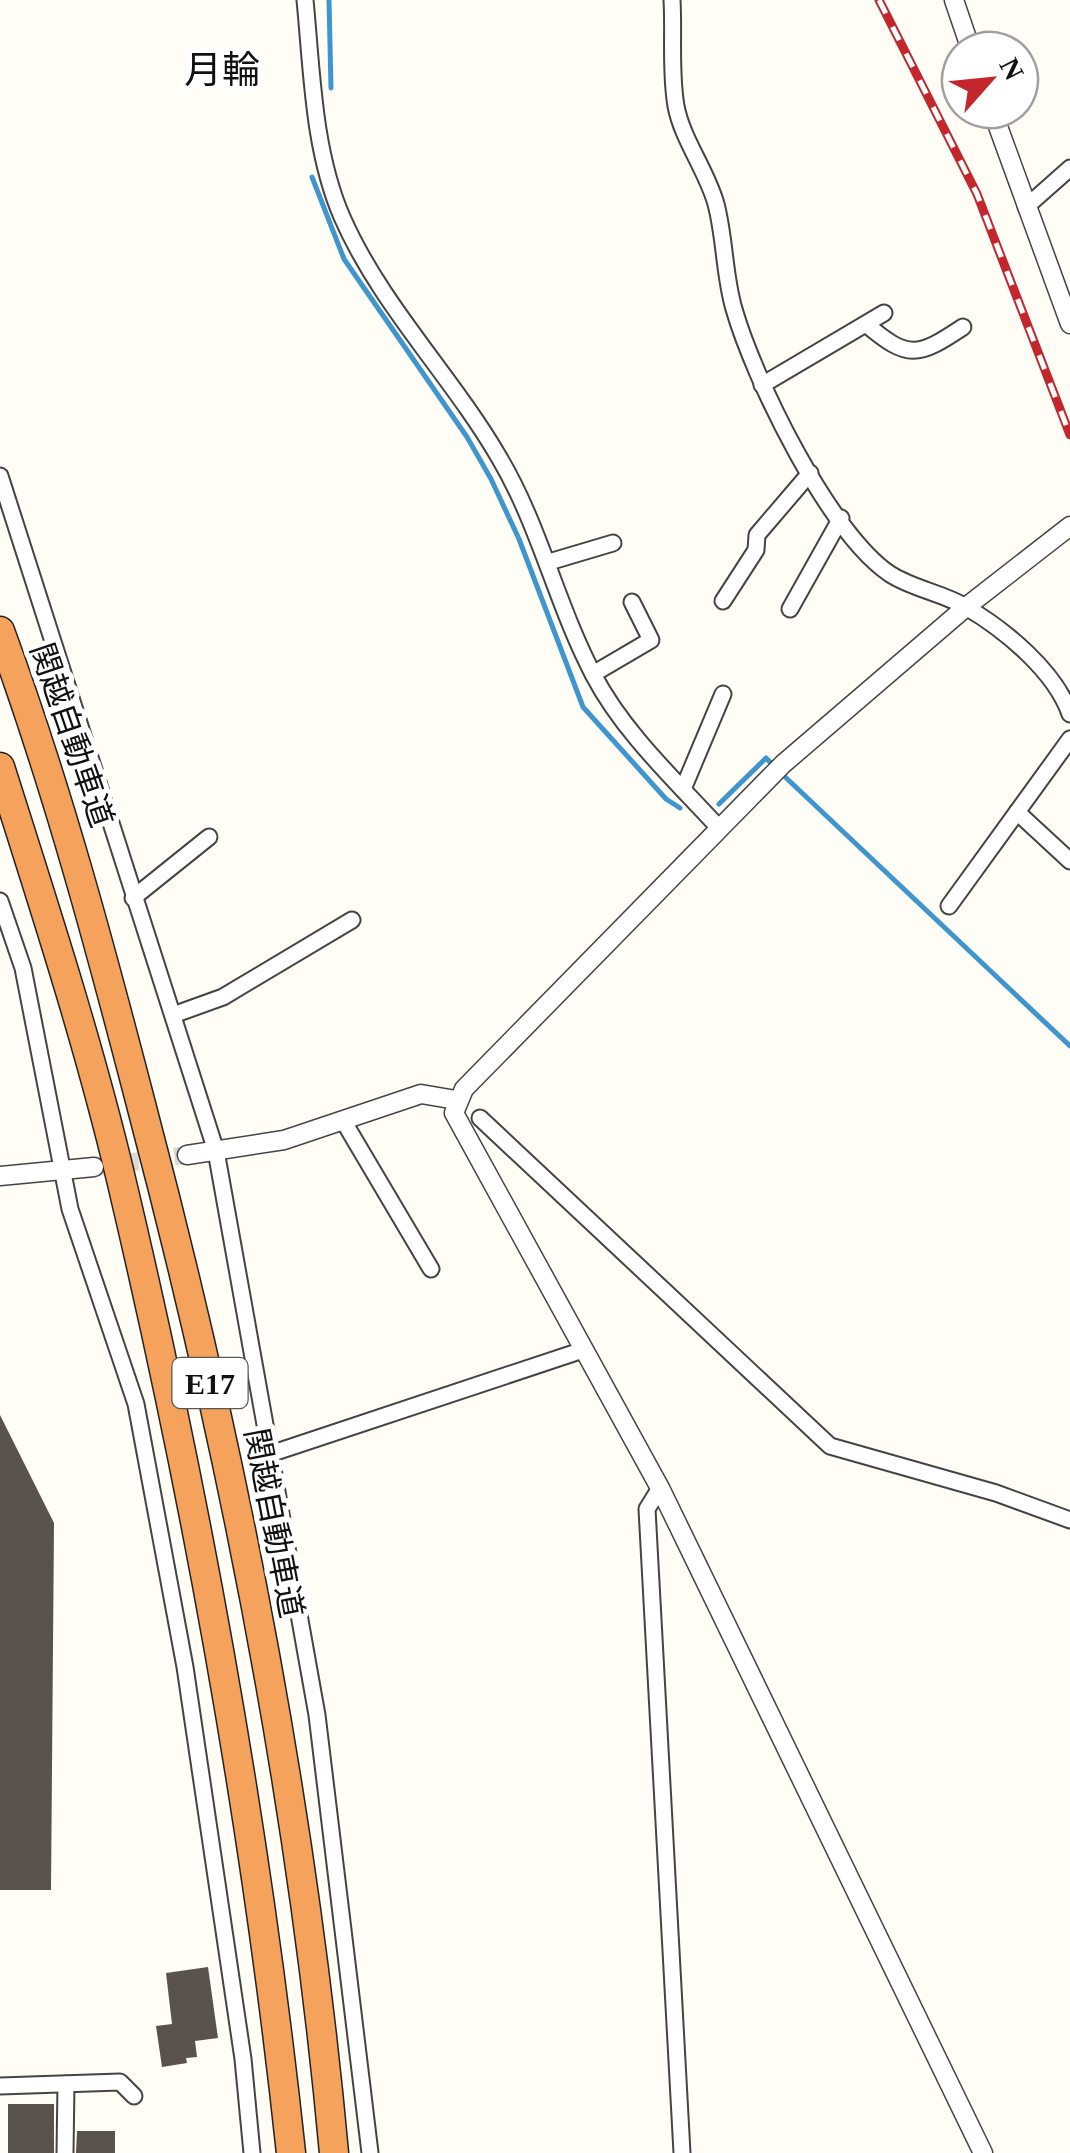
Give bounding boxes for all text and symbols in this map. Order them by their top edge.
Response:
north arrow [940,30,1040,130]
district label: 月輪 [184,49,260,91]
text: N [993,53,1030,85]
street label: 関越自動車道 [24,638,120,832]
road number: E17 [172,1358,248,1408]
street label: 関越自動車道 [238,1425,310,1621]

